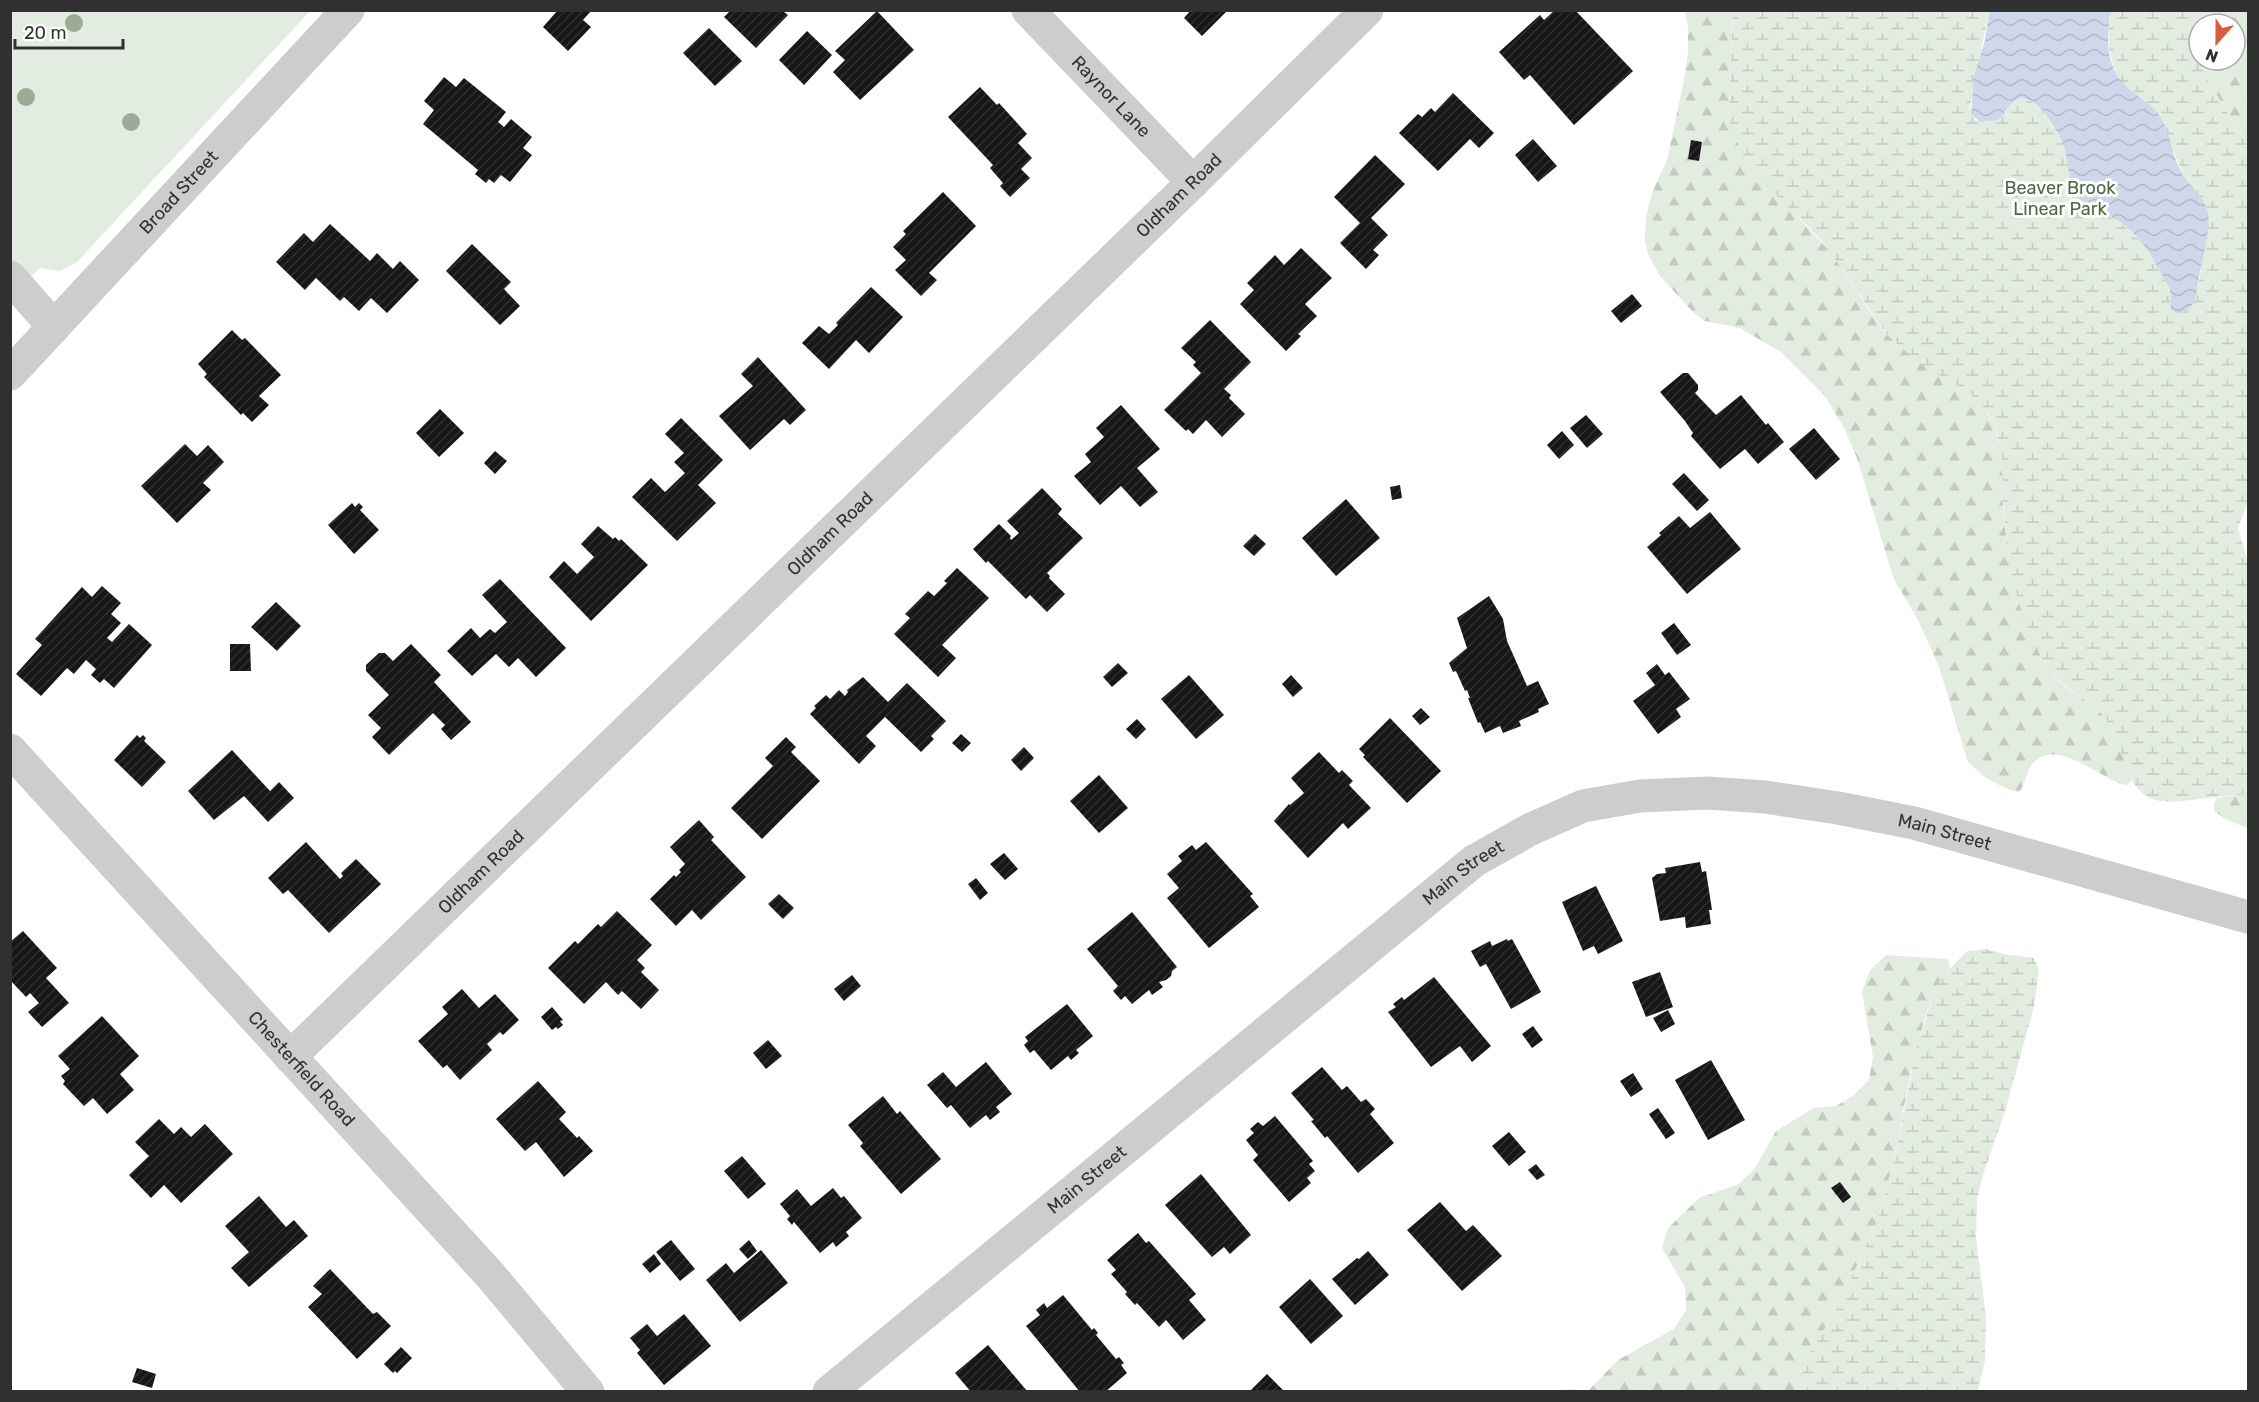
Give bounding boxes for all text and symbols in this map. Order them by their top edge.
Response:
scale bar [15,12,123,50]
north arrow [2187,12,2247,72]
text: 20 m [24,22,66,44]
text: N [2203,45,2221,66]
street label: Raynor Lane [1067,51,1155,142]
street label: Broad Street [135,146,223,239]
street label: Oldham Road [1131,149,1227,242]
park label: Beaver Brook Linear Park [2004,177,2116,220]
street label: Oldham Road [782,487,878,580]
street label: Main Street [1896,809,1994,855]
street label: Oldham Road [433,825,529,919]
street label: Main Street [1418,835,1508,910]
street label: Chesterfield Road [243,1007,360,1131]
street label: Main Street [1043,1141,1131,1219]

